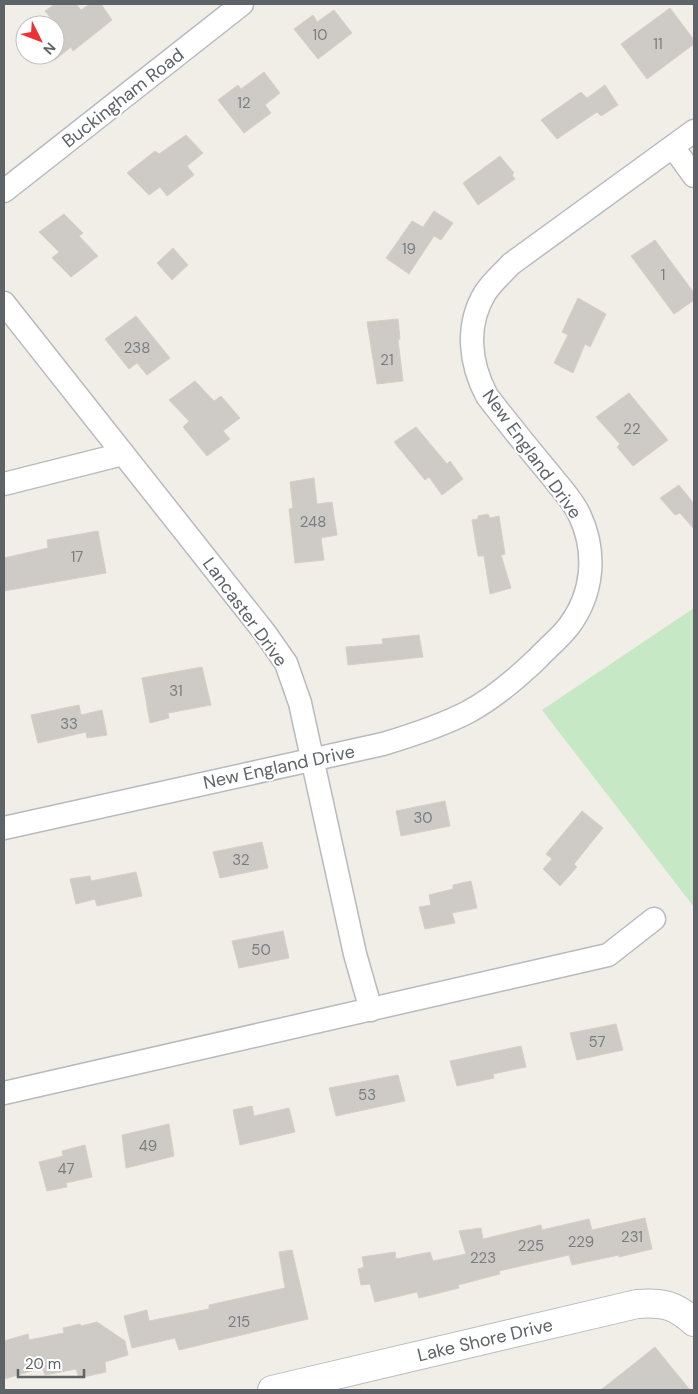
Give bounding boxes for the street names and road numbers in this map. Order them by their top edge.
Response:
street label: Buckingham Road [57,43,189,153]
street label: New England Drive [477,385,587,523]
street label: Lancaster Drive [197,553,293,671]
street label: New England Drive [201,739,357,795]
street label: Lake Shore Drive [415,1313,555,1367]

